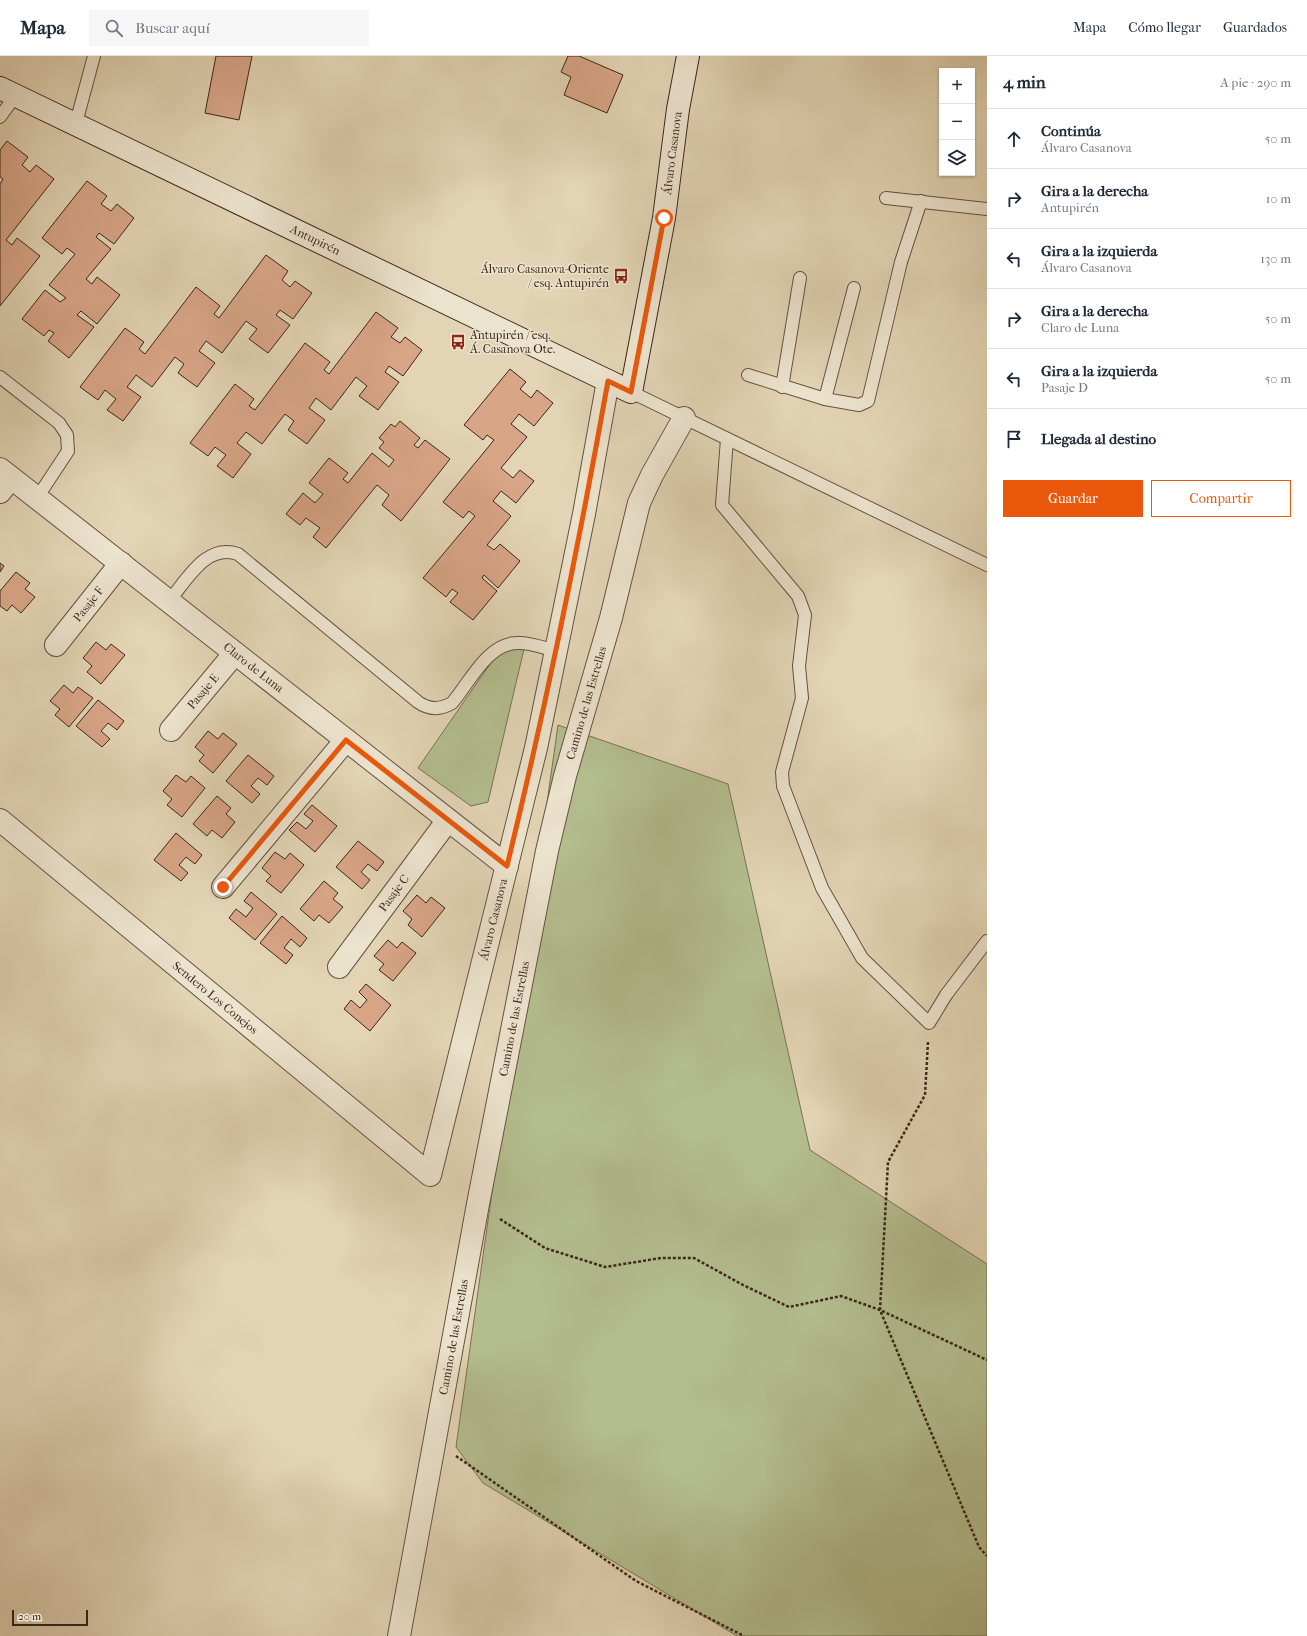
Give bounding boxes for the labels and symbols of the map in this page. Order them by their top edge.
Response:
street label: Álvaro Casanova [659,110,685,197]
route start [655,209,673,227]
street label: Antupirén [287,222,343,258]
place label: Álvaro Casanova-Oriente / esq. Antupirén [480,261,609,290]
bus stop icon: Álvaro Casanova-Oriente / esq. Antupirén [612,267,630,285]
place label: Antupirén / esq. Á. Casanova Ote. [469,328,555,356]
bus stop icon: Antupirén / esq. Á. Casanova Ote. [449,333,467,351]
street label: Pasaje F [70,584,107,625]
street label: Claro de Luna [221,640,287,696]
street label: Camino de las Estrellas [563,644,610,761]
street label: Pasaje E [184,671,222,712]
street label: Pasaje C [376,872,412,914]
street label: Álvaro Casanova [475,876,510,963]
route end [214,878,232,896]
street label: Sendero Los Conejos [170,958,261,1037]
street label: Camino de las Estrellas [496,959,532,1078]
street label: Camino de las Estrellas [436,1277,471,1396]
scale bar [12,1608,88,1627]

